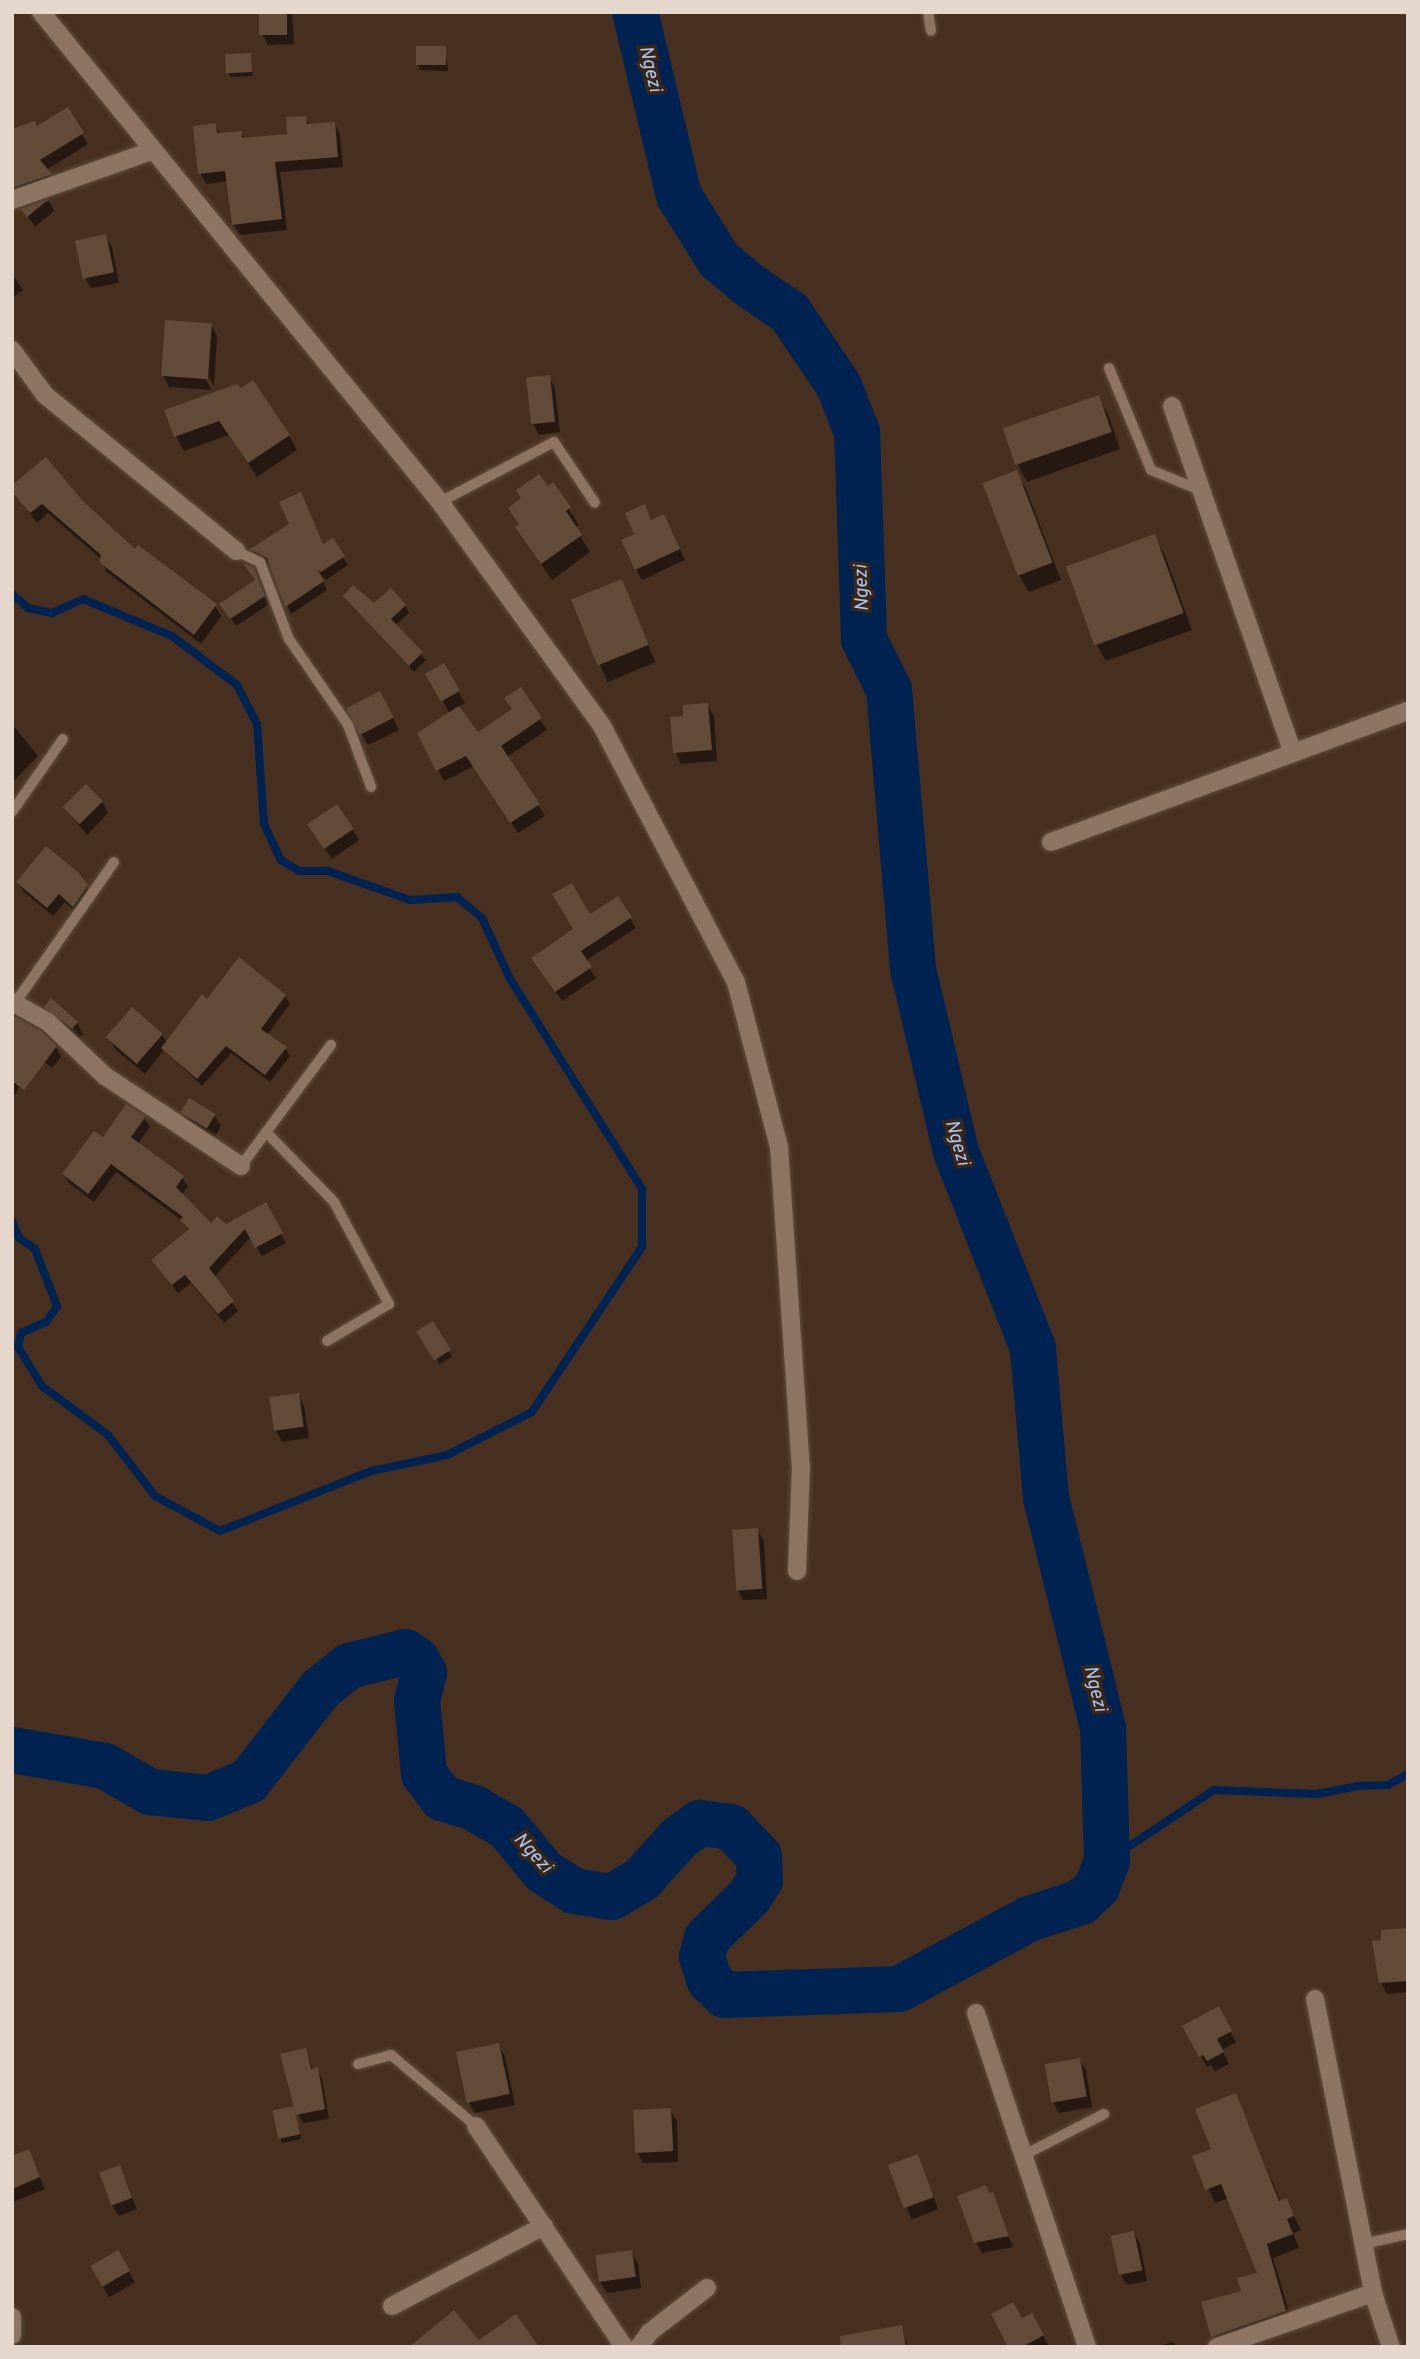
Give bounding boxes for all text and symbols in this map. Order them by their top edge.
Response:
water label: Ngezi [633,44,665,94]
water label: Ngezi [851,564,875,612]
water label: Ngezi [939,1117,973,1169]
water label: Ngezi [1077,1664,1111,1714]
water label: Ngezi [508,1829,556,1879]

